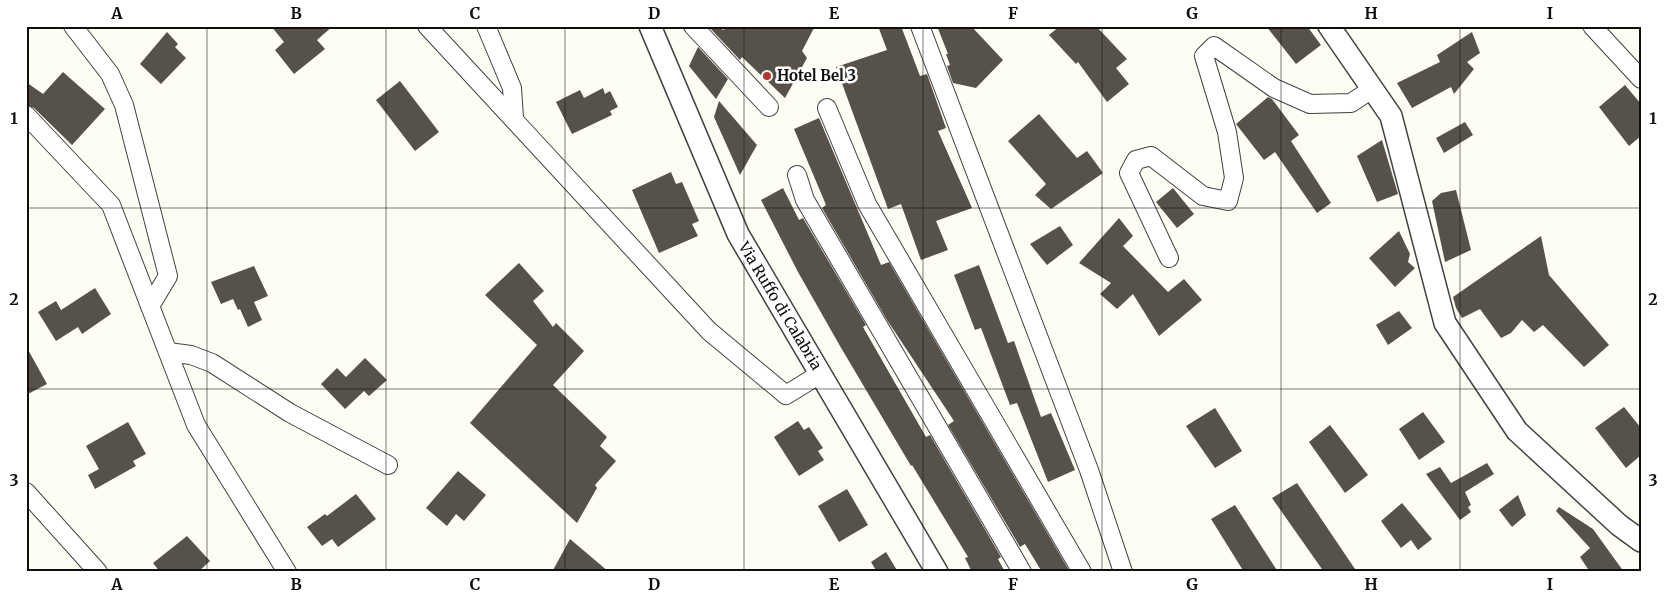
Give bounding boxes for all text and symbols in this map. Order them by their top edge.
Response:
text: A [110,3,123,23]
text: B [290,3,302,23]
text: C [470,3,480,23]
text: D [648,3,660,23]
text: E [829,3,840,23]
text: F [1008,3,1018,23]
text: G [1186,3,1198,23]
text: H [1364,3,1378,23]
text: I [1547,3,1553,23]
place label: Hotel Bel 3 [777,66,856,85]
marker: Hotel Bel 3 [761,70,773,82]
text: 1 [10,108,18,128]
text: 1 [1649,108,1657,128]
street label: Via Ruffo di Calabria [734,237,826,373]
text: 2 [9,289,19,309]
text: 2 [1648,289,1658,309]
text: 3 [9,470,19,490]
text: 3 [1648,470,1658,490]
text: A [110,574,123,594]
text: B [290,574,302,594]
text: C [470,574,480,594]
text: D [648,574,660,594]
text: E [829,574,840,594]
text: F [1008,574,1018,594]
text: G [1186,574,1198,594]
text: H [1364,574,1378,594]
text: I [1547,574,1553,594]

